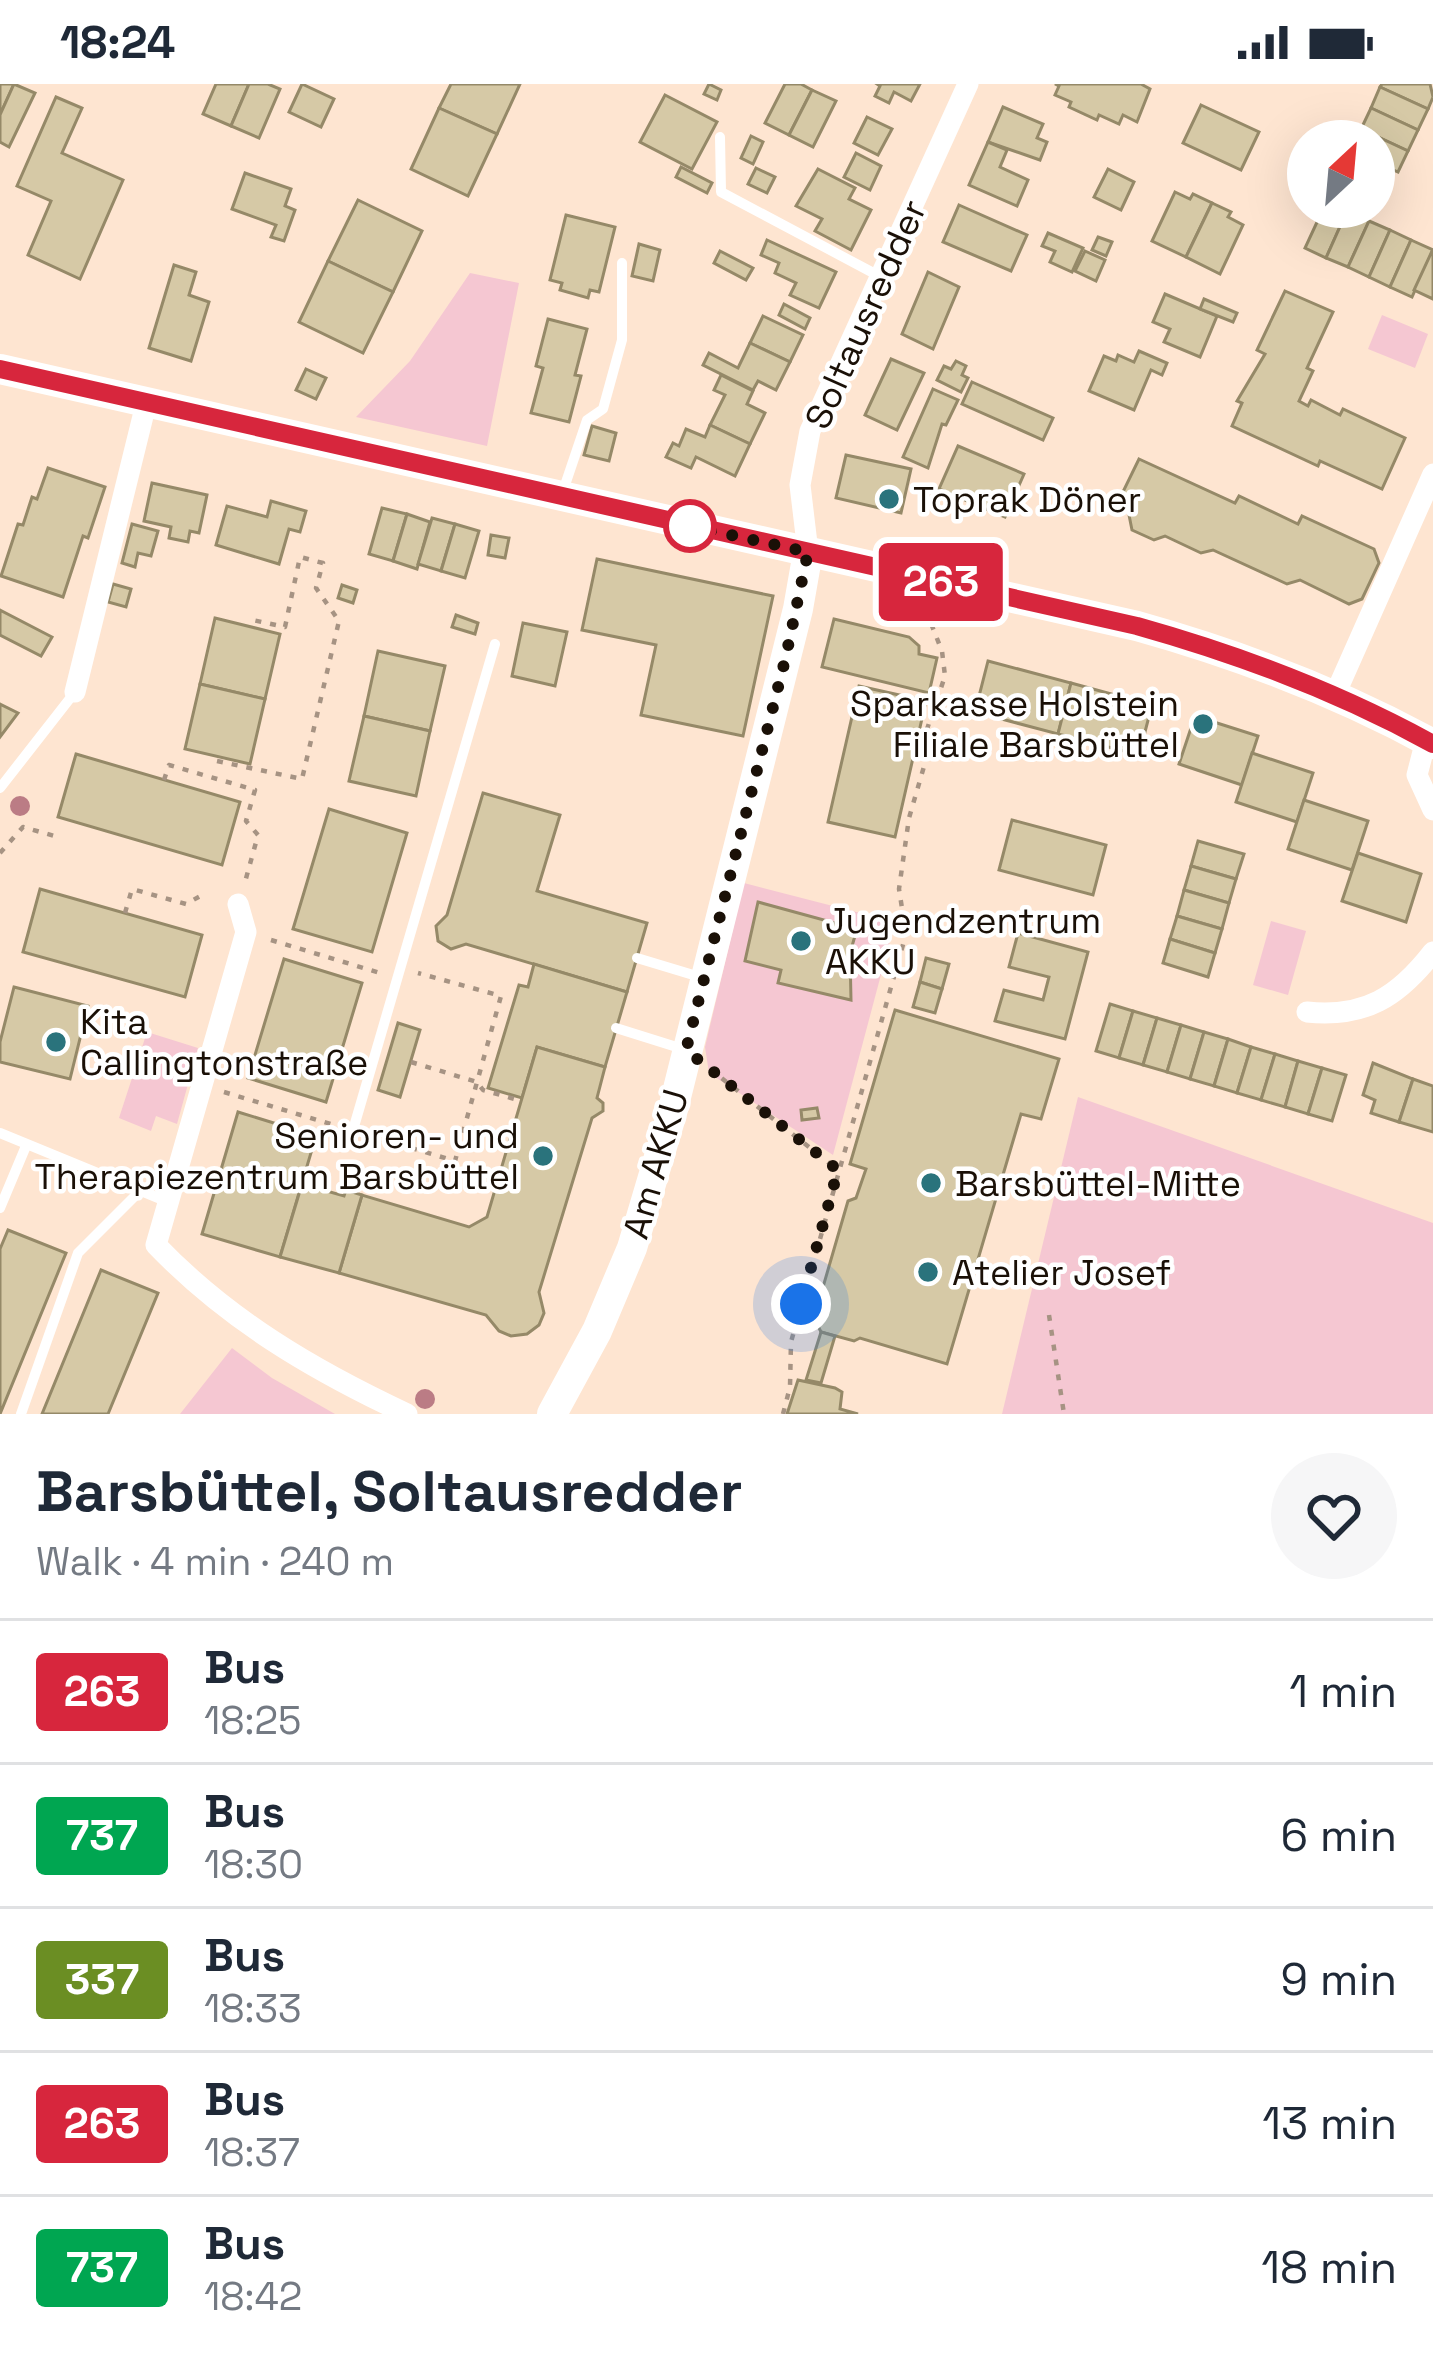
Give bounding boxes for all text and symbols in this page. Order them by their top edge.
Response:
text: 18:24 [60,14,175,71]
north arrow [1287,120,1395,228]
map controls [1287,120,1395,228]
street label: Soltausredder [795,193,937,436]
place label: Toprak Döner [913,477,1141,523]
marker: Toprak Döner [876,486,902,512]
unlabelled marker [665,501,715,551]
line badge: 263 [872,543,1010,621]
text: 263 [903,555,979,608]
place label: Sparkasse Holstein Filiale Barsbüttel [850,681,1179,768]
marker: Sparkasse Holstein Filiale Barsbüttel [1190,711,1216,737]
place label: Jugendzentrum AKKU [825,898,1101,985]
marker: Jugendzentrum AKKU [788,928,814,954]
place label: Kita Callingtonstraße [80,999,368,1086]
marker: Kita Callingtonstraße [43,1029,69,1055]
street label: Am AKKU [613,1084,699,1244]
place label: Senioren- und Therapiezentrum Barsbüttel [35,1113,519,1200]
marker: Senioren- und Therapiezentrum Barsbüttel [530,1143,556,1169]
place label: Barsbüttel-Mitte [955,1161,1241,1207]
marker: Barsbüttel-Mitte [918,1170,944,1196]
place label: Atelier Josef [952,1250,1171,1296]
marker: Atelier Josef [915,1259,941,1285]
your location [771,1274,831,1334]
button: heart [1271,1453,1397,1579]
text: Barsbüttel, Soltausredder [36,1455,743,1528]
text: Walk · 4 min · 240 m [36,1537,394,1586]
text: Bus [204,1639,285,1696]
text: 1 min [1289,1663,1397,1720]
text: 263 [64,1665,140,1718]
text: 18:25 [204,1696,301,1745]
text: Bus [204,1783,285,1840]
text: 6 min [1281,1807,1397,1864]
text: 737 [66,1809,138,1862]
text: 18:30 [204,1840,303,1889]
text: Bus [204,1927,285,1984]
text: 9 min [1281,1951,1397,2008]
text: 337 [65,1953,139,2006]
text: 18:33 [204,1984,302,2033]
text: Bus [204,2071,285,2128]
text: 13 min [1262,2095,1397,2152]
text: 263 [64,2097,140,2150]
text: 18:37 [204,2128,300,2177]
text: Bus [204,2215,285,2272]
text: 18 min [1261,2239,1397,2296]
text: 737 [66,2241,138,2294]
text: 18:42 [204,2272,302,2321]

